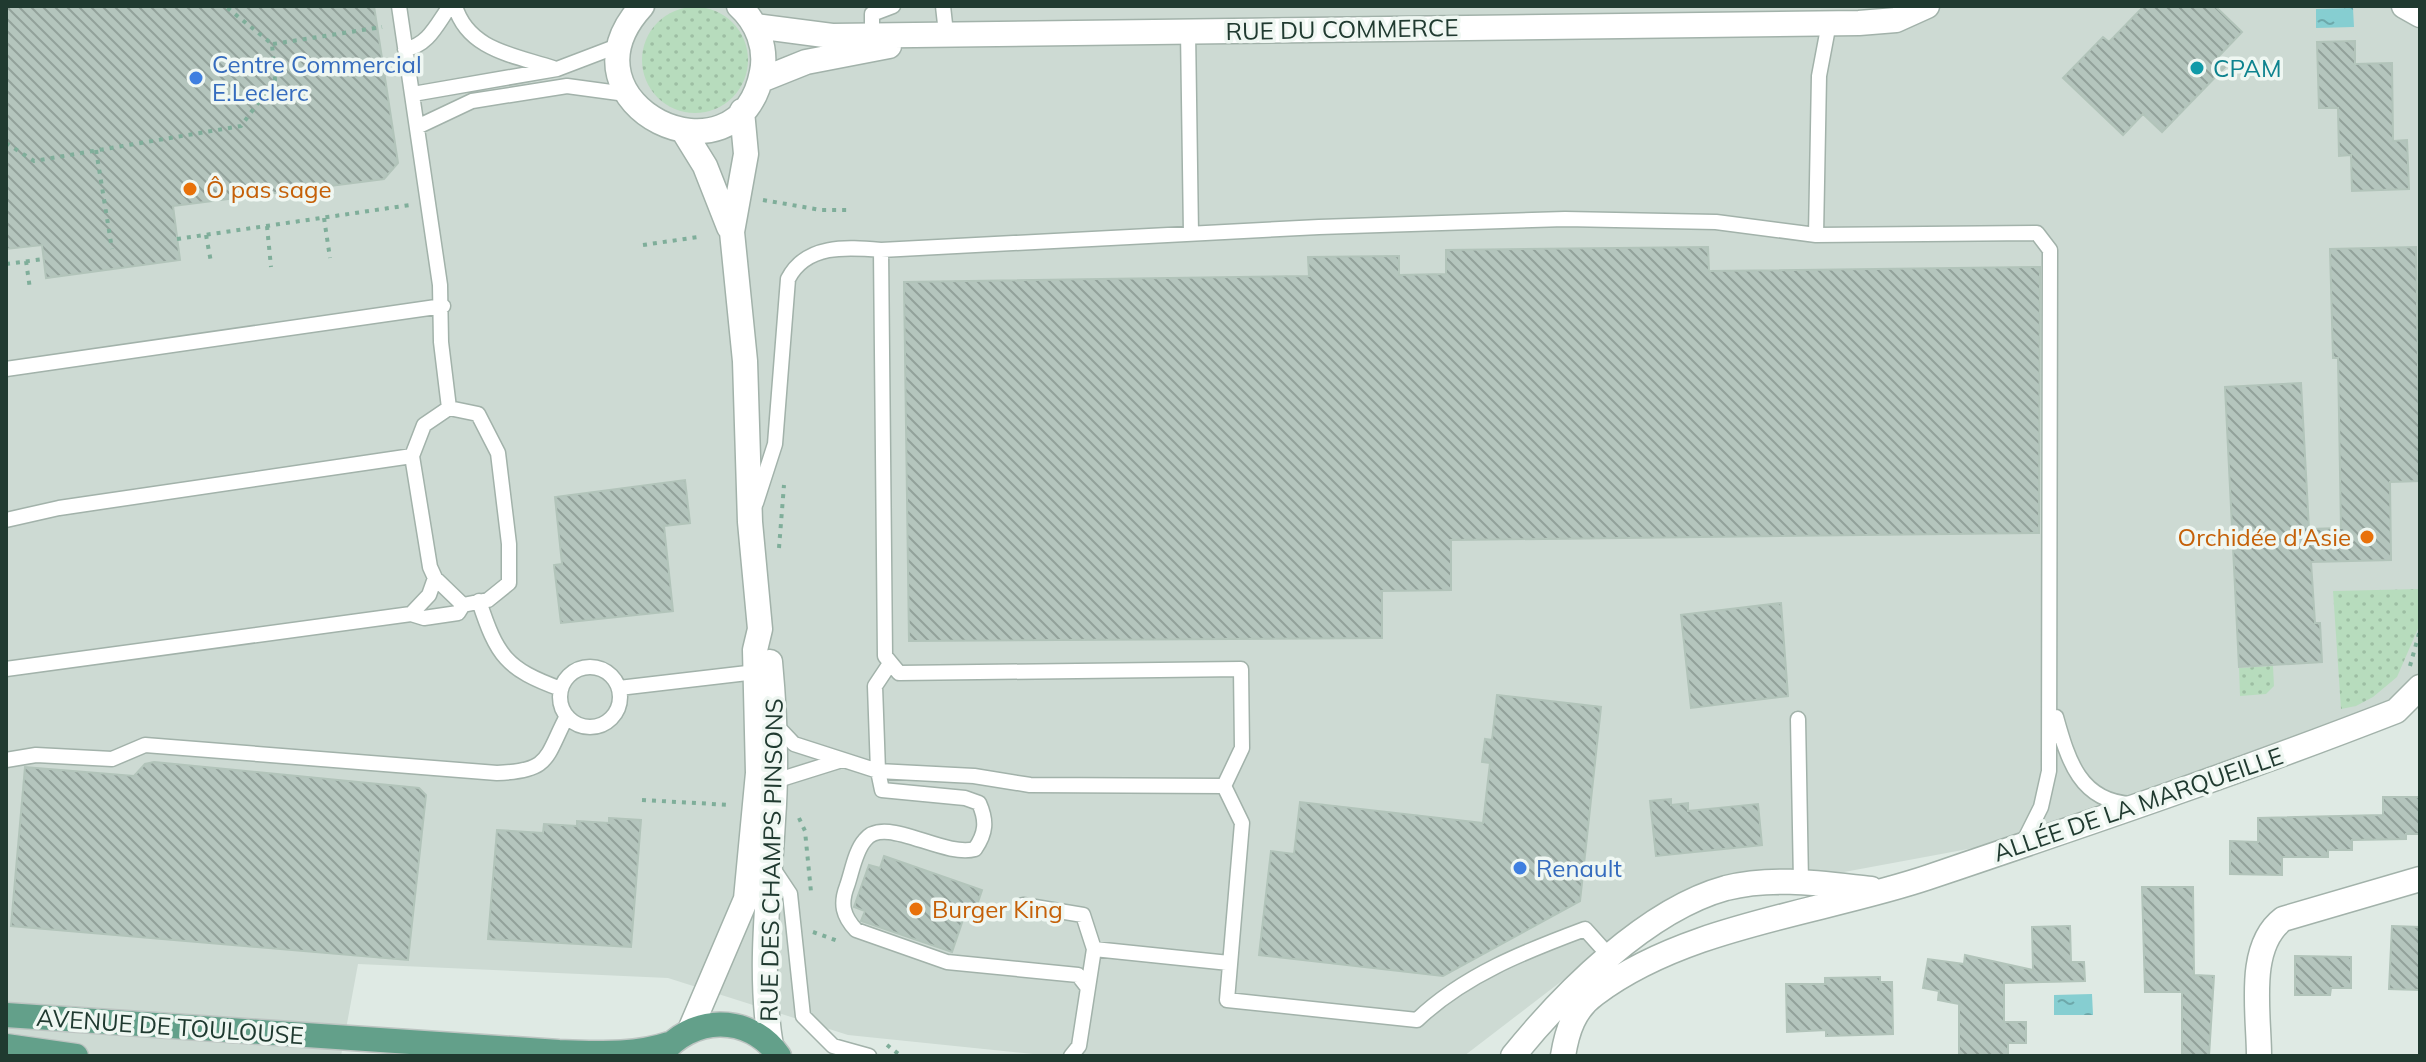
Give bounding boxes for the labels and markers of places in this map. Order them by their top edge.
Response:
place label: Centre Commercial E.Leclerc [212,49,422,107]
place label: CPAM [2213,53,2282,83]
marker: CPAM [2188,59,2206,77]
marker: Centre Commercial E.Leclerc [187,69,205,87]
place label: Ô pas sage [206,174,332,204]
marker: Ô pas sage [181,180,199,198]
place label: Orchidée d'Asie [2178,522,2351,552]
marker: Orchidée d'Asie [2358,528,2376,546]
place label: Renault [1536,853,1622,883]
marker: Renault [1511,859,1529,877]
place label: Burger King [932,894,1063,924]
marker: Burger King [907,900,925,918]

